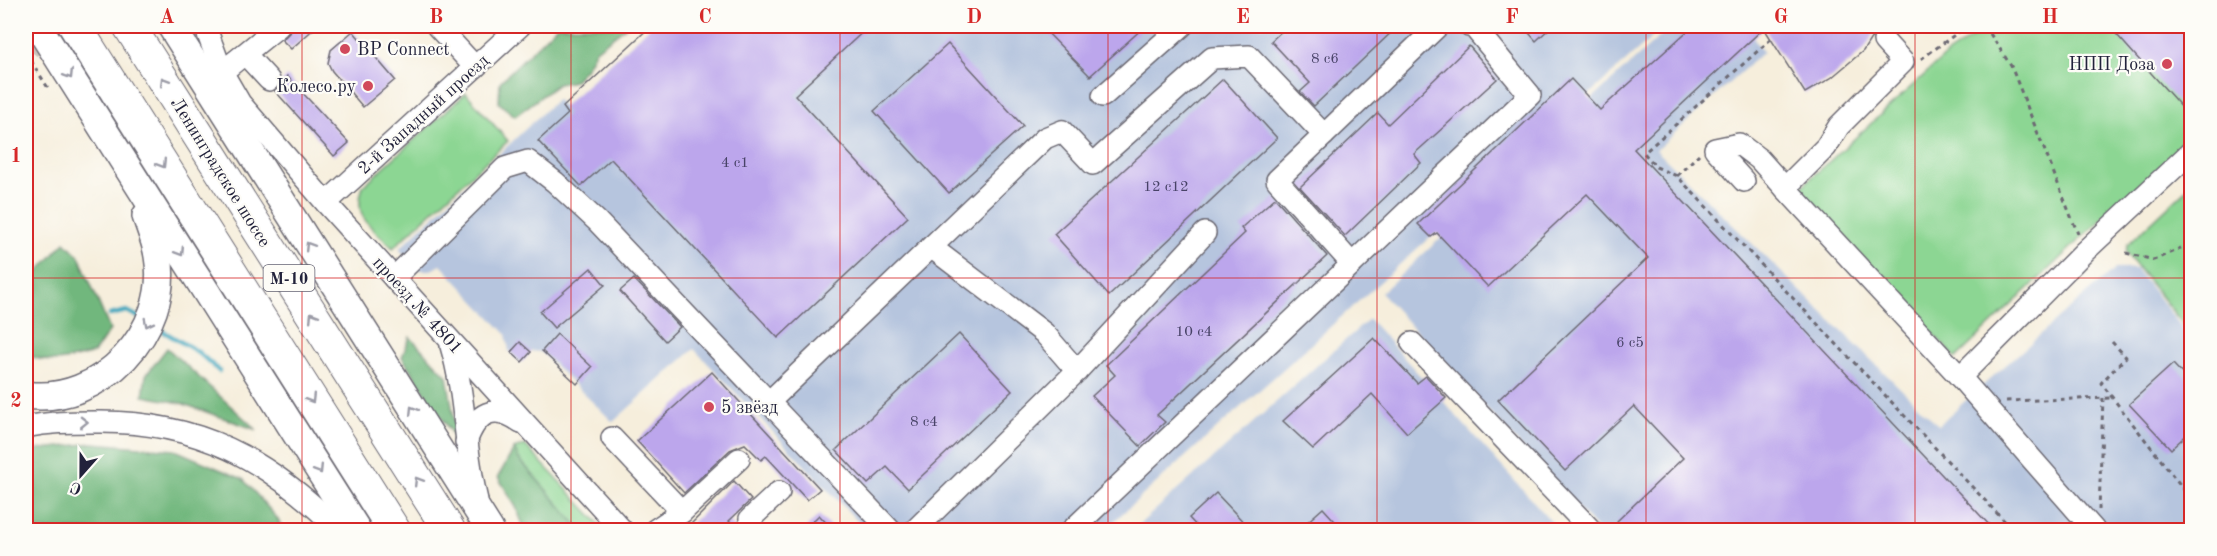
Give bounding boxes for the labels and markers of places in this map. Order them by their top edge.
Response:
place label: ВР Connect [357,41,450,59]
marker: ВР Connect [338,42,352,56]
place label: НПП Доза [2068,56,2155,74]
marker: НПП Доза [2160,57,2174,71]
place label: Колесо.ру [276,78,356,96]
marker: Колесо.ру [361,79,375,93]
place label: 5 звёзд [721,399,778,417]
marker: 5 звёзд [702,400,716,414]

